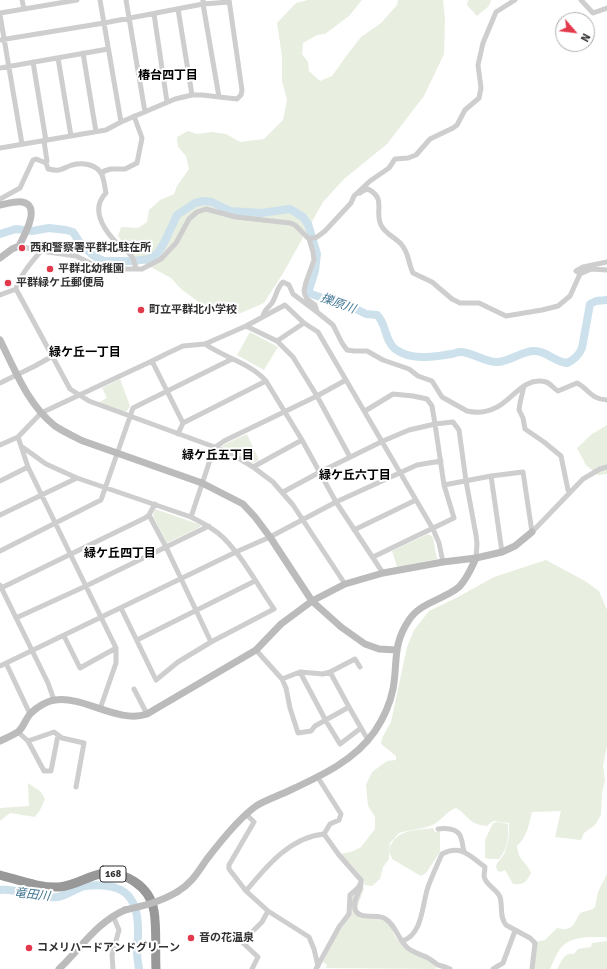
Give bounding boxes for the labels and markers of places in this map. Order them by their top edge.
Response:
place label: 西和警察署平群北駐在所 [30,241,151,255]
marker: 西和警察署平群北駐在所 [17,243,27,253]
place label: 平群北幼稚園 [58,262,124,276]
marker: 平群北幼稚園 [45,264,55,274]
place label: 平群緑ケ丘郵便局 [16,276,104,290]
marker: 平群緑ケ丘郵便局 [3,278,13,288]
place label: 町立平群北小学校 [149,303,237,317]
marker: 町立平群北小学校 [136,305,146,315]
place label: 音の花温泉 [199,931,254,945]
marker: 音の花温泉 [186,933,196,943]
place label: コメリハードアンドグリーン [37,941,180,955]
marker: コメリハードアンドグリーン [24,943,34,953]

